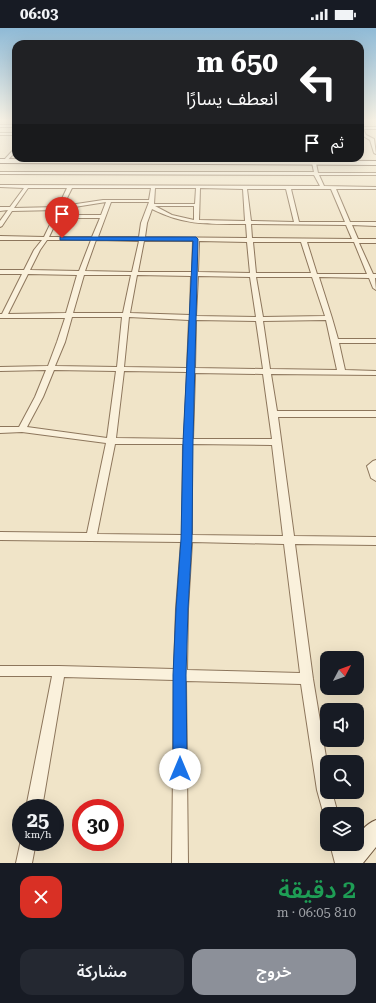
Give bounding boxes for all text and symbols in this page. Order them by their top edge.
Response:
text: 06:03 [20,5,58,23]
text: 650 m [197,46,278,79]
icon: left [292,56,344,108]
text: انعطف يسارًا [186,88,278,109]
icon: arrive [301,132,323,154]
text: ثم [331,134,344,152]
pin [45,197,79,238]
icon: arrive [51,203,73,225]
north arrow [320,651,364,695]
map controls [320,651,364,851]
button: sound [320,703,364,747]
position arrow [159,748,201,790]
button: search [320,755,364,799]
speed limit sign: 30 [72,799,124,851]
button: layers [320,807,364,851]
text: 25 [27,808,49,832]
text: km/h [25,829,51,840]
button: close [20,876,62,918]
text: 2 دقيقة [278,876,356,904]
text: 810 m · 06:05 [277,905,356,920]
button: مشاركة [20,949,184,995]
button: خروج [192,949,356,995]

